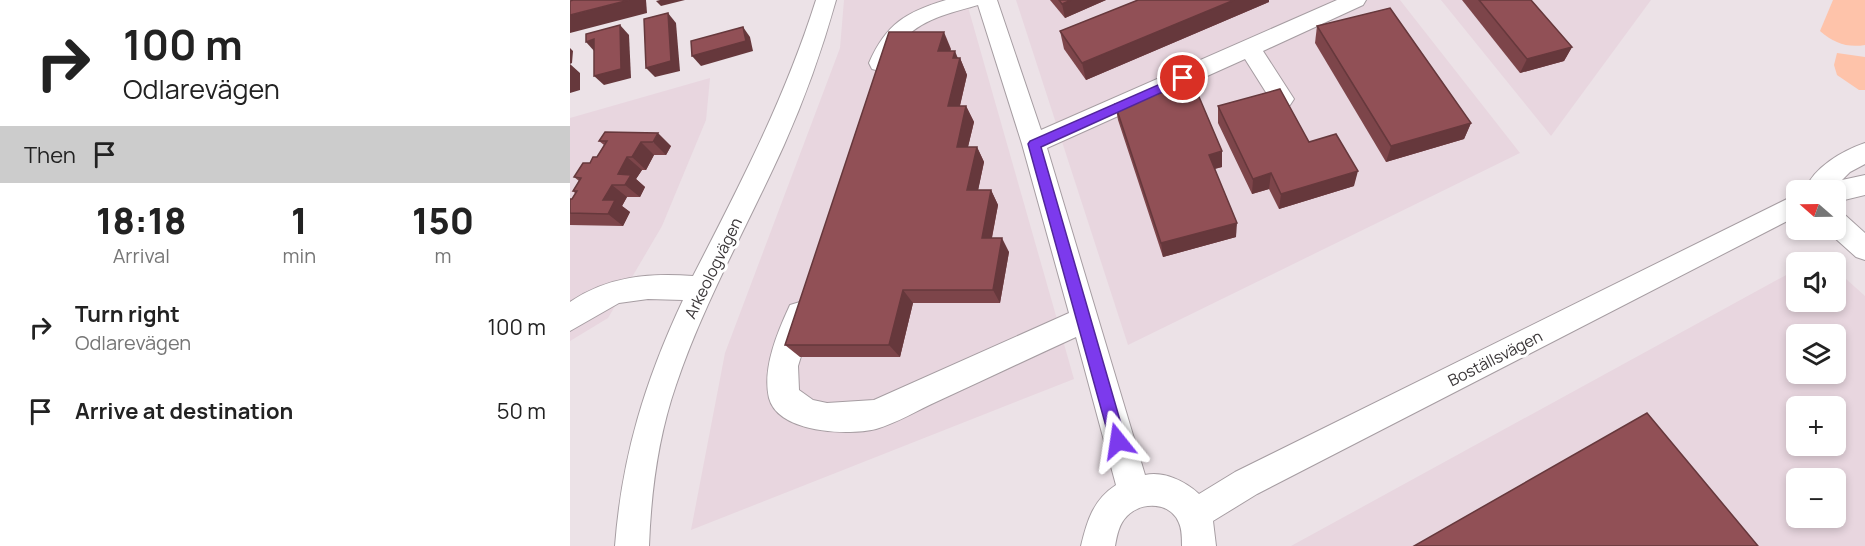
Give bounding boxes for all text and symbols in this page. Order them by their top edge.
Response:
text: 100 m [123,15,243,73]
icon: right [24,24,102,102]
pin [1157,52,1208,103]
icon: arrive [1166,61,1199,94]
text: Odlarevägen [123,70,280,107]
icon: arrive [88,138,121,171]
text: Then [24,140,76,170]
north arrow [1786,180,1846,240]
map controls [1786,180,1846,528]
text: 18:18 [96,196,186,245]
text: 1 [291,196,307,245]
text: 150 [412,196,474,245]
street label: Arkeologvägen [679,214,747,322]
text: Arrival [113,242,170,269]
text: min [283,242,316,269]
text: m [435,242,452,269]
button: sound [1786,252,1846,312]
text: Turn right [75,299,180,329]
icon: right [24,311,57,344]
text: 100 m [488,312,546,342]
button: layers [1786,324,1846,384]
street label: Boställsvägen [1444,325,1546,391]
text: Odlarevägen [75,329,191,356]
icon: arrive [24,395,57,428]
text: Arrive at destination [75,396,293,426]
text: 50 m [497,396,546,426]
button: + [1786,396,1846,456]
position arrow [1086,409,1150,473]
button: − [1786,468,1846,528]

